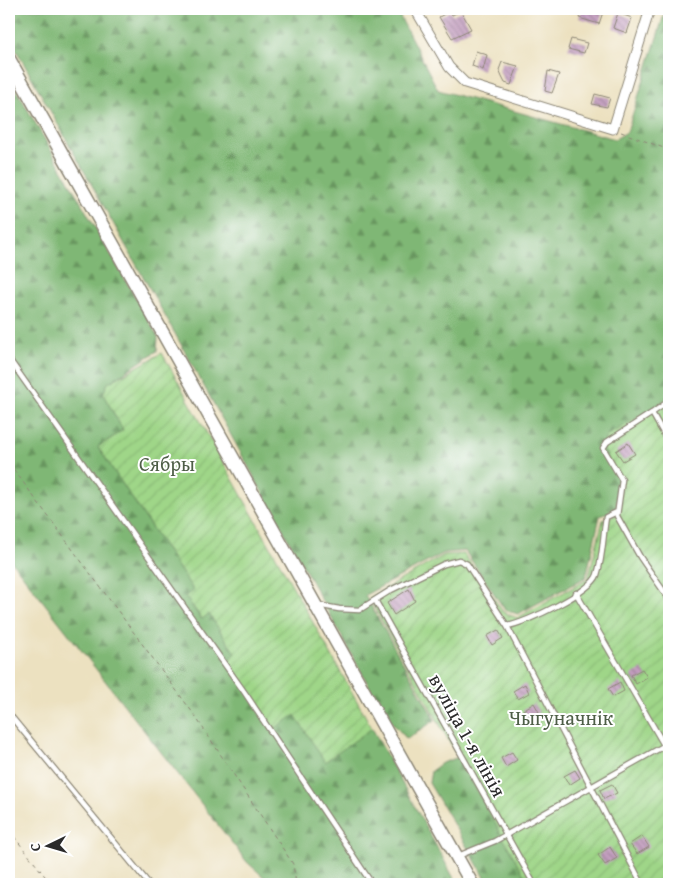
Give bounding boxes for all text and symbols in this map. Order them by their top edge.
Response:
park label: Сябры [139,449,195,478]
street label: вуліца 1-я лінія [422,668,514,802]
park label: Чыгуначнік [509,703,614,732]
north arrow [22,820,72,870]
text: С [25,842,45,852]

